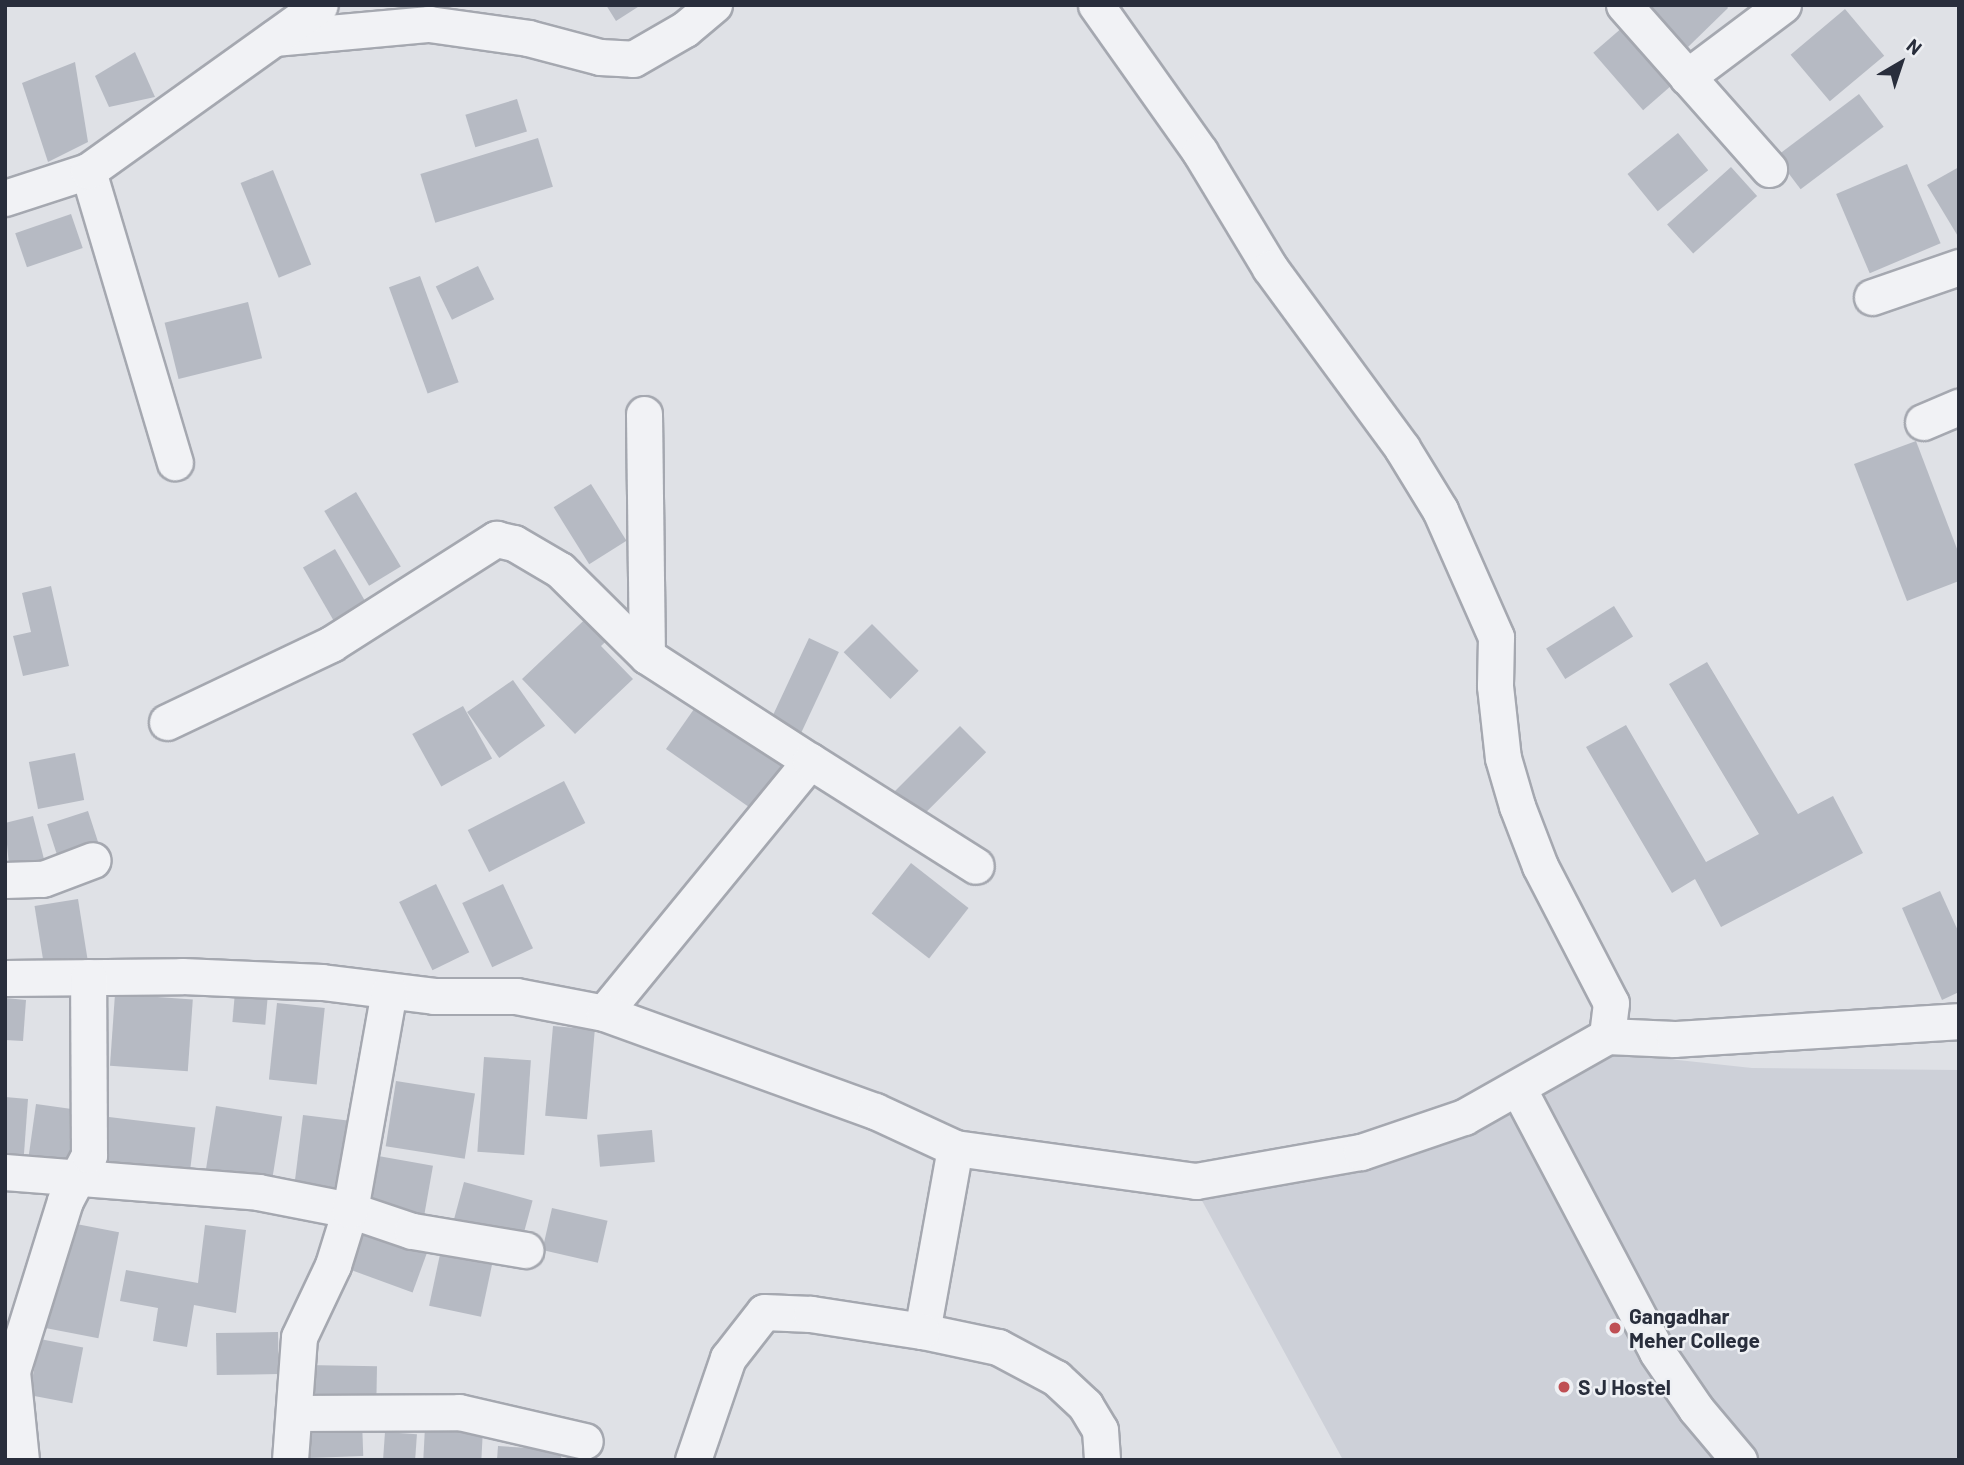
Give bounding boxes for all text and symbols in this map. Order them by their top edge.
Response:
north arrow [1866,28,1936,98]
text: N [1902,33,1927,59]
place label: Gangadhar Meher College [1629,1303,1760,1353]
marker: Gangadhar Meher College [1607,1320,1623,1336]
place label: S J Hostel [1578,1374,1671,1400]
marker: S J Hostel [1556,1379,1572,1395]

